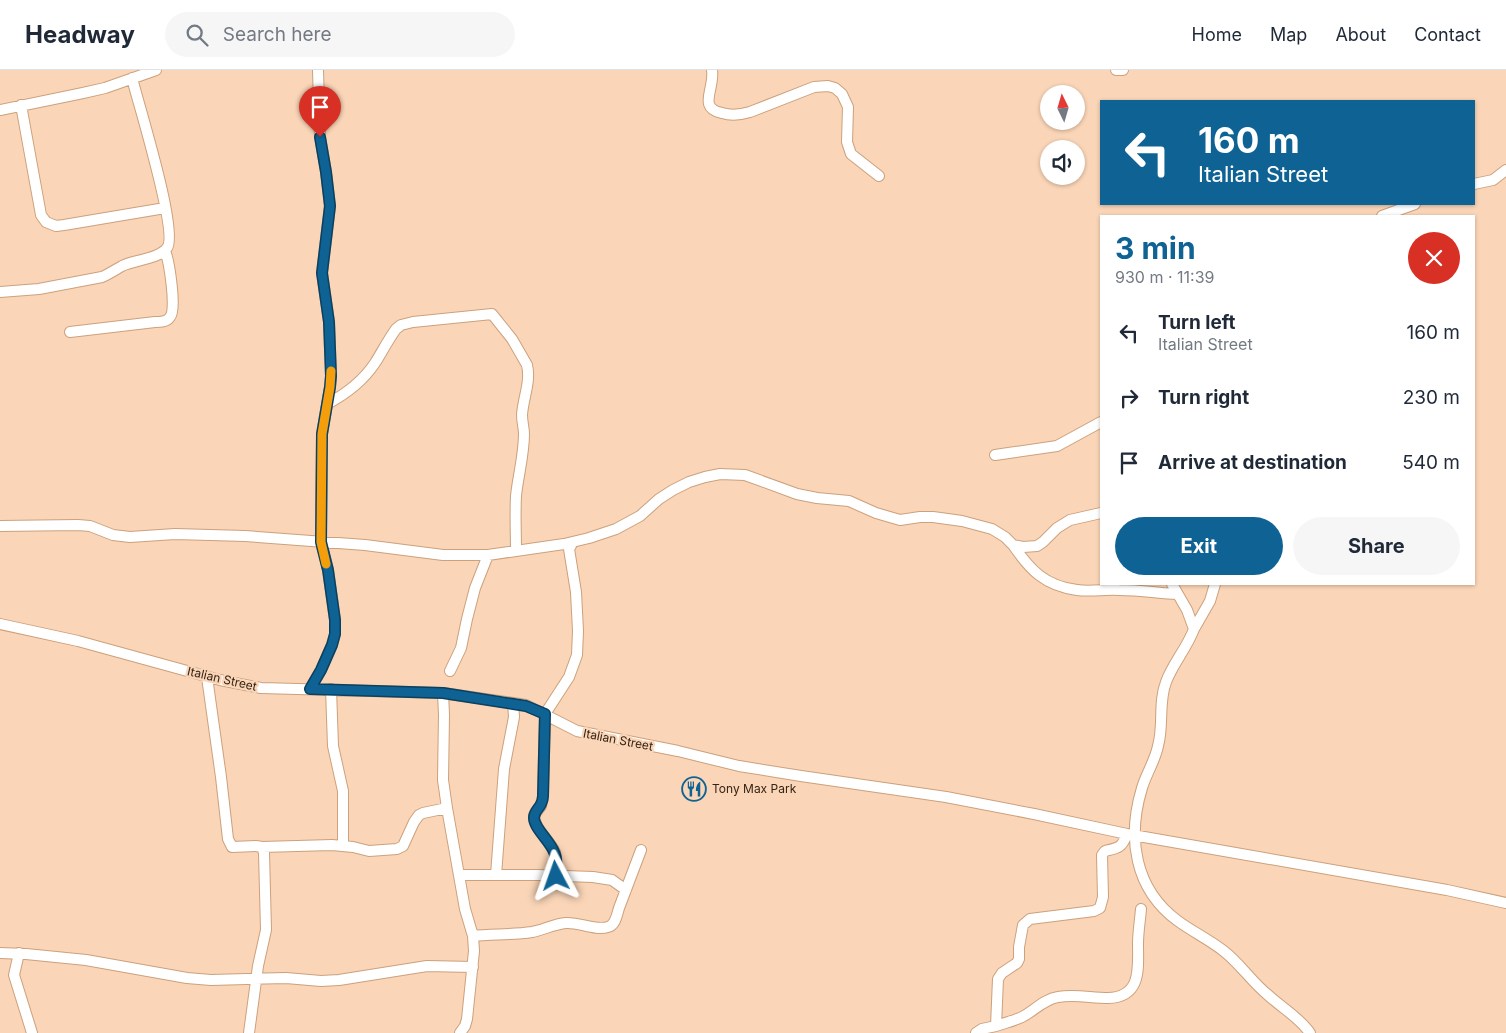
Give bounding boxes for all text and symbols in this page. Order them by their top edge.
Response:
search box [165,12,515,57]
text: Headway [25,20,135,49]
icon: search [183,21,211,49]
text: Search here [223,23,331,46]
text: Home [1192,24,1242,45]
text: Map [1270,24,1307,45]
text: About [1335,24,1386,45]
text: Contact [1414,24,1481,45]
north arrow [1040,85,1085,130]
map controls [1040,85,1085,185]
pin [299,86,341,137]
icon: arrive [306,93,334,121]
text: 160 m [1198,119,1300,161]
icon: left [1115,120,1180,185]
button: sound [1040,140,1085,185]
text: Italian Street [1198,161,1328,187]
text: 3 min [1115,230,1196,266]
button: close [1408,232,1460,284]
text: 930 m · 11:39 [1115,267,1214,287]
text: Turn left [1158,311,1236,334]
icon: left [1115,319,1143,347]
text: 160 m [1407,321,1460,344]
text: Italian Street [1158,334,1253,354]
icon: right [1115,384,1143,412]
text: Turn right [1158,386,1249,409]
text: 230 m [1403,386,1460,409]
icon: arrive [1115,449,1143,477]
text: Arrive at destination [1158,451,1347,474]
text: 540 m [1402,451,1460,474]
button: Exit [1115,517,1283,575]
button: Share [1293,517,1460,575]
street label: Italian Street [186,663,258,694]
street label: Italian Street [582,725,654,754]
restaurant icon: Tony Max Park [681,776,707,802]
place label: Tony Max Park [712,781,797,796]
position arrow [529,849,581,901]

